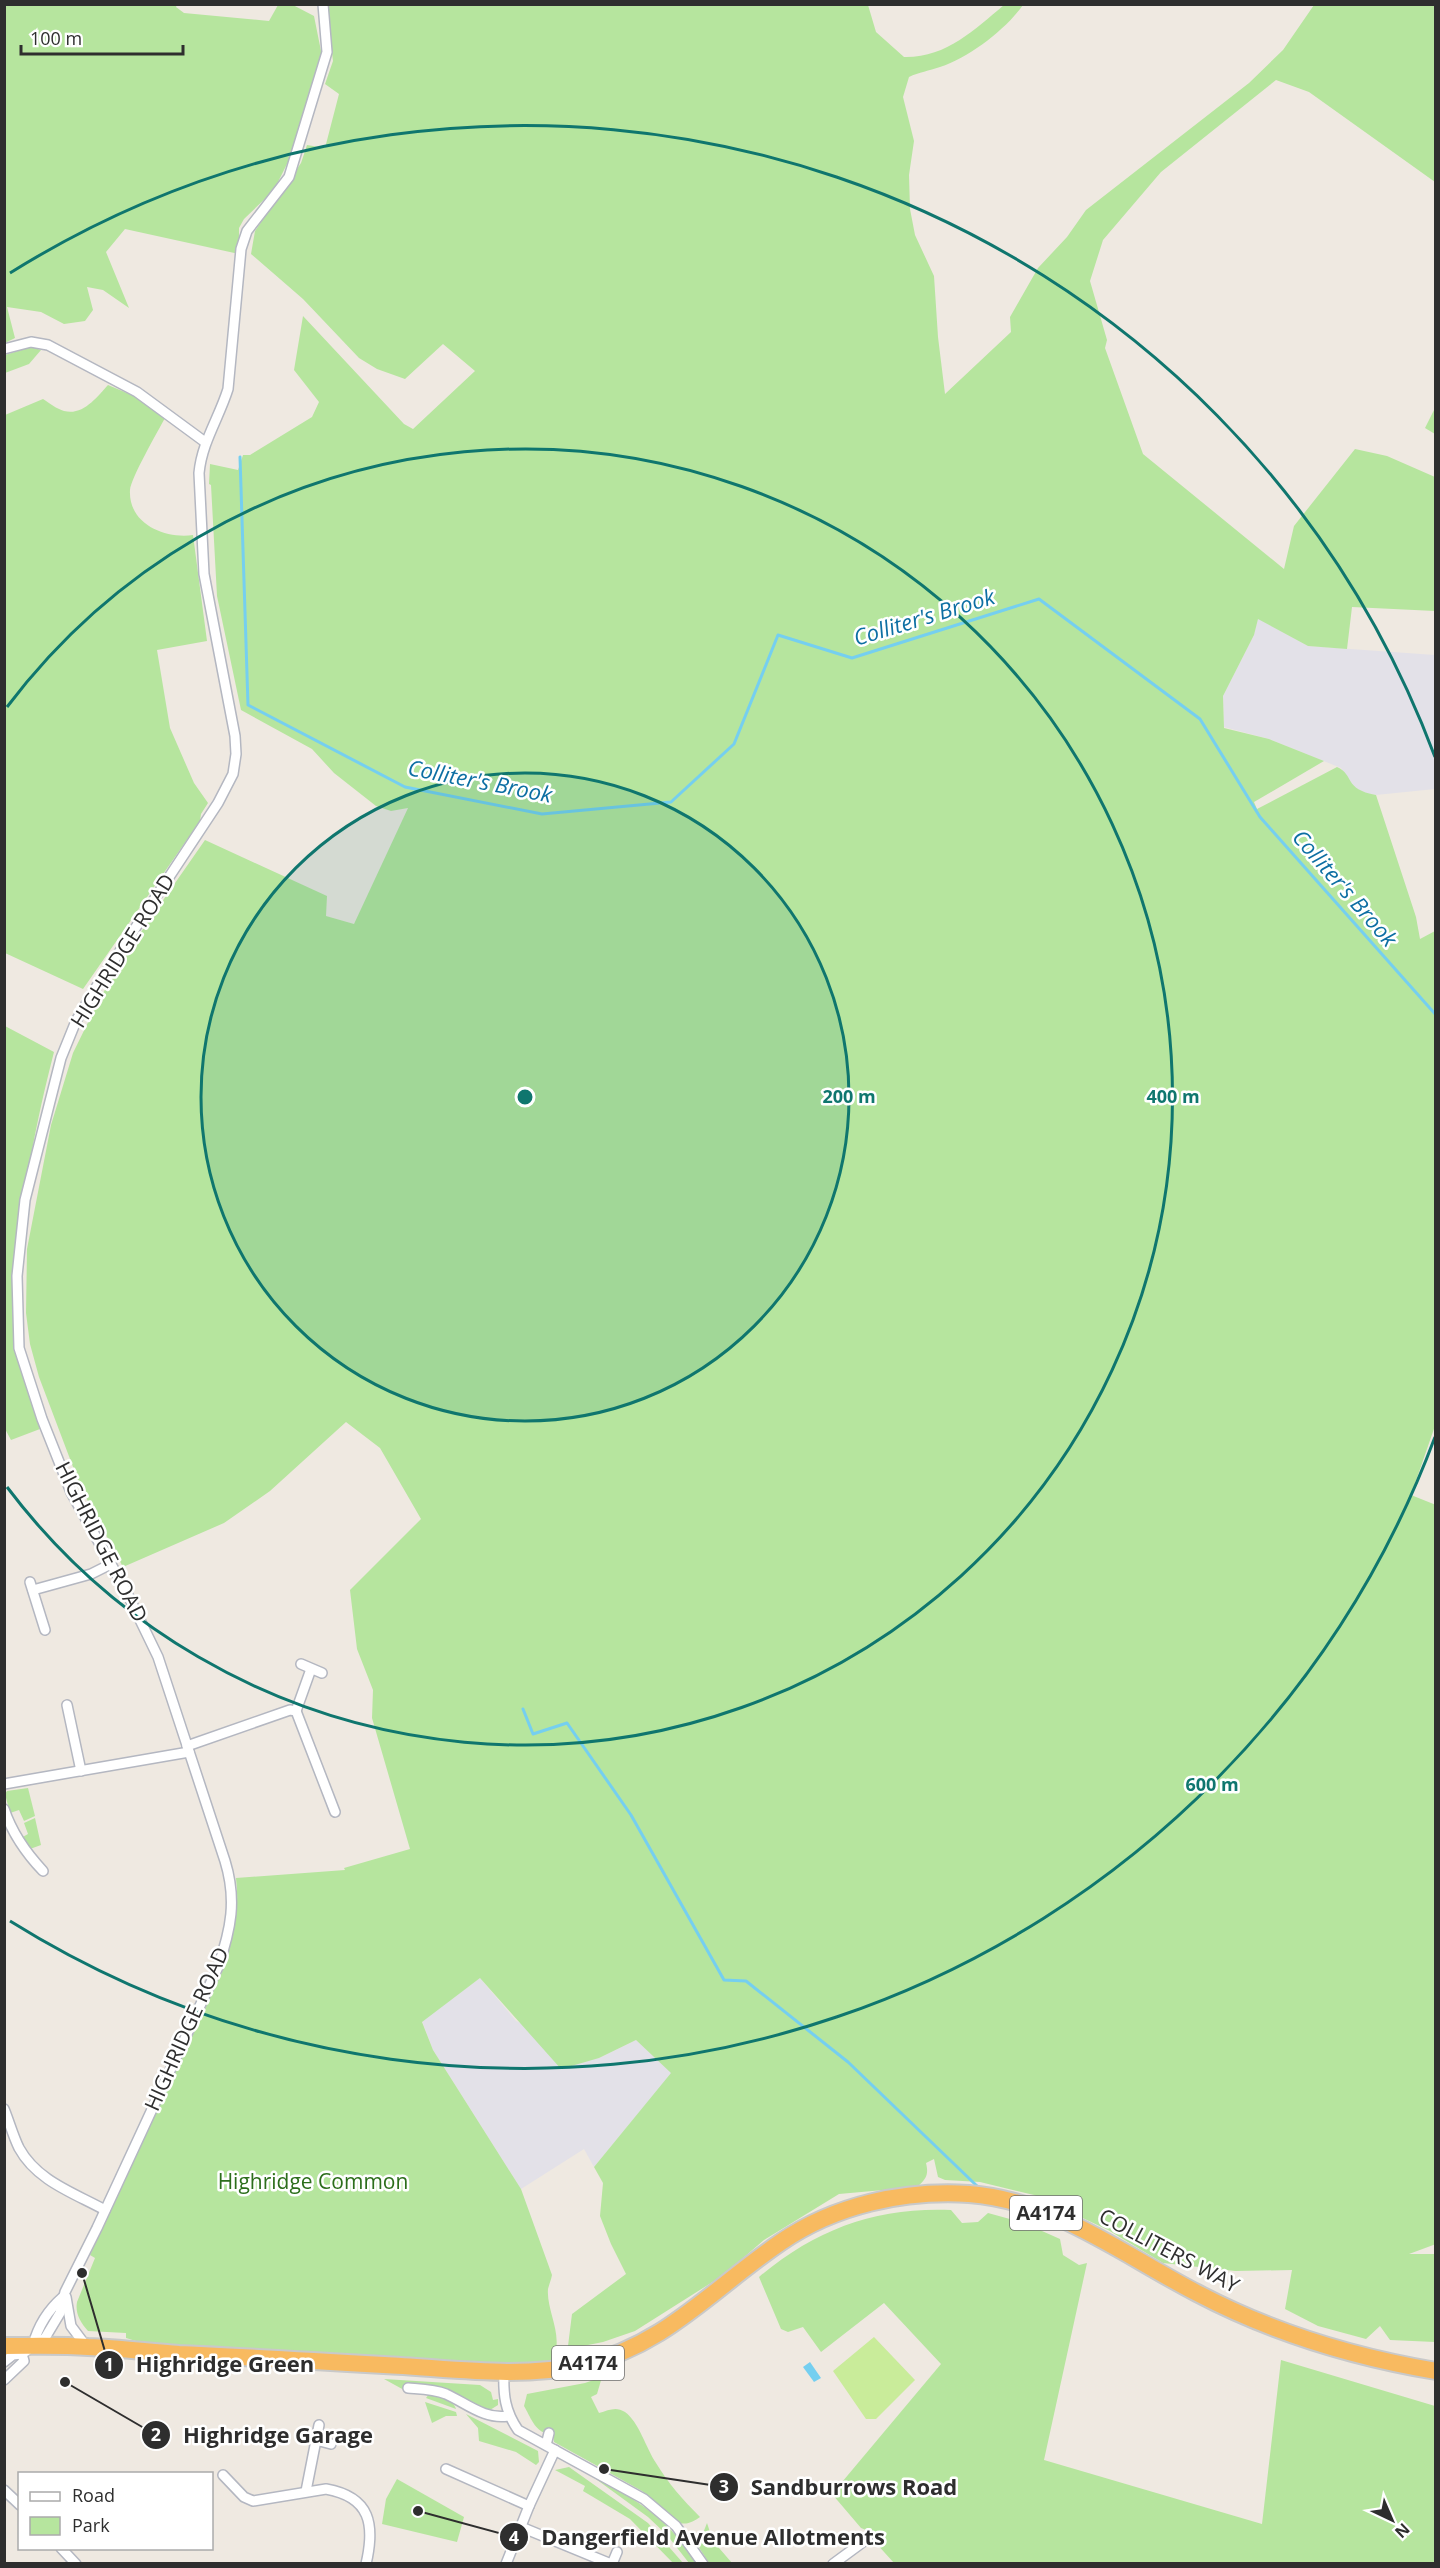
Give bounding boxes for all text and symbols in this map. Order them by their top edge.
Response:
scale bar [21,18,183,56]
text: 100 m [30,26,82,50]
water label: Colliter's Brook [849,580,999,652]
water label: Colliter's Brook [406,751,556,809]
water label: Colliter's Brook [1286,822,1406,953]
street label: HIGHRIDGE ROAD [64,868,181,1033]
text: 200 m [822,1084,876,1108]
text: 400 m [1146,1084,1200,1108]
centre of rings [515,1087,535,1107]
street label: HIGHRIDGE ROAD [49,1457,154,1626]
text: 600 m [1185,1772,1239,1796]
street label: HIGHRIDGE ROAD [137,1942,235,2115]
park label: Highridge Common [218,2167,408,2195]
road number: A4174 [1010,2196,1082,2230]
street label: COLLITERS WAY [1094,2201,1245,2299]
callout: Highridge Green [94,2345,326,2385]
road number: A4174 [552,2346,624,2380]
text: Highridge Green [136,2348,314,2378]
text: 1 [104,2352,114,2376]
callout: Highridge Garage [141,2415,385,2455]
text: Highridge Garage [183,2419,373,2449]
text: 2 [151,2422,161,2446]
callout: Sandburrows Road [709,2467,969,2507]
text: Sandburrows Road [751,2471,957,2501]
legend [18,2472,213,2550]
text: 3 [719,2474,729,2498]
text: Road [72,2483,115,2507]
north arrow [1362,2490,1422,2550]
text: Park [72,2513,110,2537]
callout: Dangerfield Avenue Allotments [499,2517,897,2557]
text: N [1390,2518,1415,2543]
text: Dangerfield Avenue Allotments [541,2521,885,2551]
text: 4 [509,2525,519,2549]

